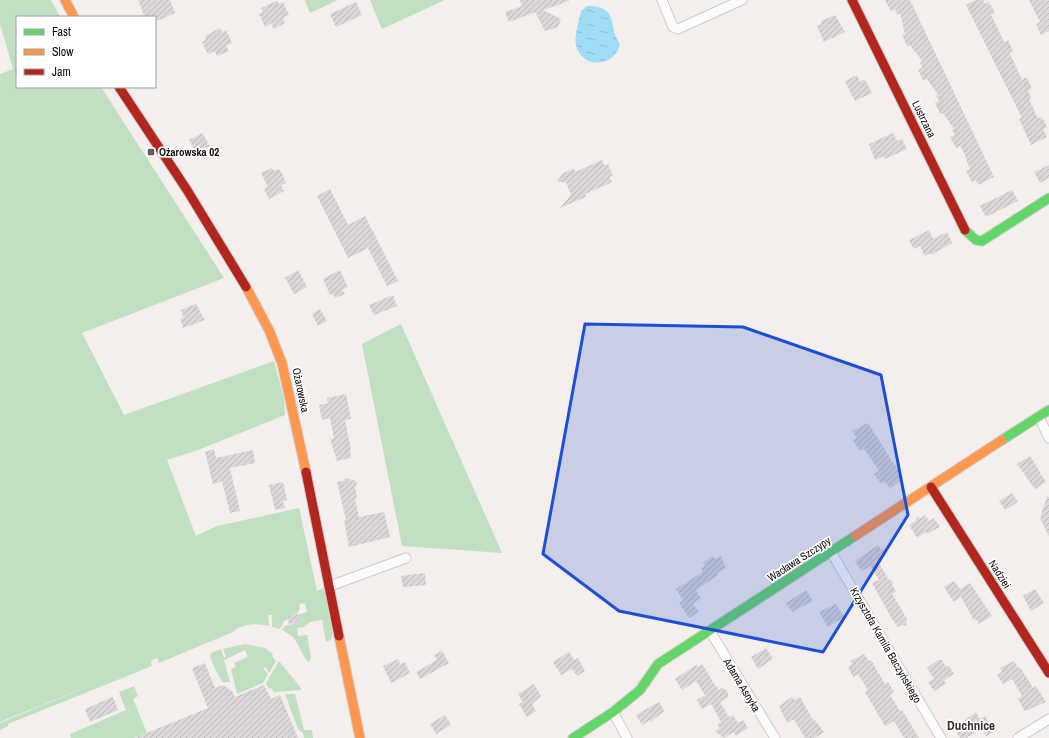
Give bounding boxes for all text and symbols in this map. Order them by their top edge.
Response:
legend [16,16,156,88]
text: Fast [52,24,71,40]
text: Slow [52,44,74,60]
text: Jam [52,64,71,80]
street label: Lustrzana [909,98,939,140]
place label: Ożarowska 02 [159,145,219,159]
marker: Ożarowska 02 [146,147,156,157]
street label: Ożarowska [289,366,313,414]
street label: Wacława Szczypy [765,533,834,585]
street label: Nadziei [986,557,1014,591]
street label: Krzysztofa Kamila Baczyńskiego [847,585,925,705]
street label: Adama Asnyka [720,655,763,714]
district label: Duchnice [947,717,995,734]

